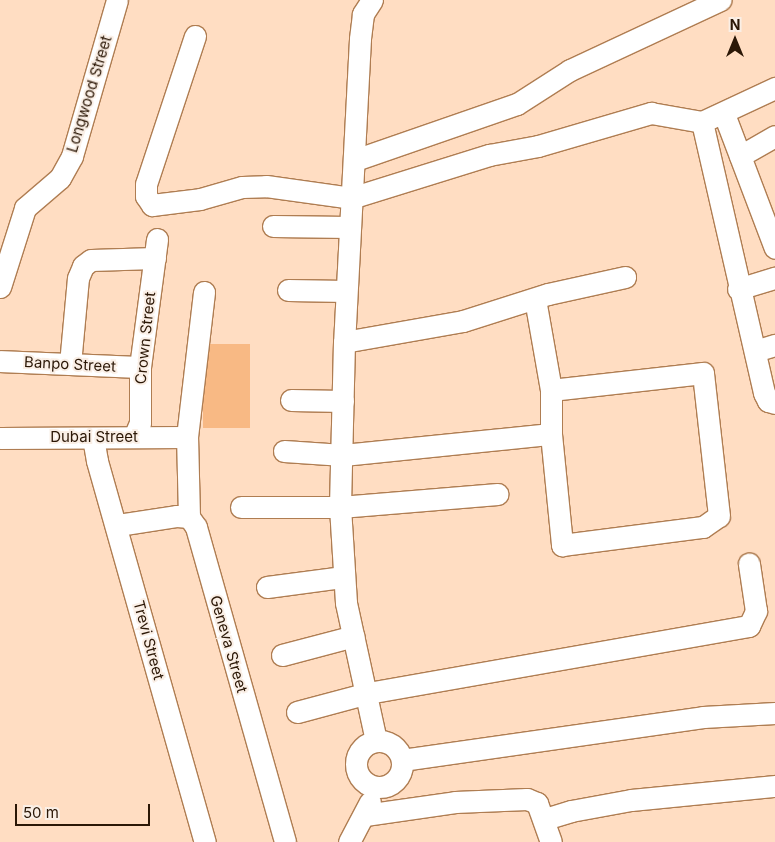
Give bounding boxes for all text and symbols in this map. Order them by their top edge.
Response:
north arrow [710,15,760,65]
text: N [730,16,740,33]
street label: Longwood Street [63,33,115,155]
street label: Crown Street [131,291,159,385]
street label: Banpo Street [24,353,116,375]
street label: Dubai Street [50,428,138,446]
street label: Geneva Street [206,593,252,695]
street label: Trevi Street [130,598,168,682]
scale bar [18,794,152,826]
text: 50 m [23,803,59,822]

